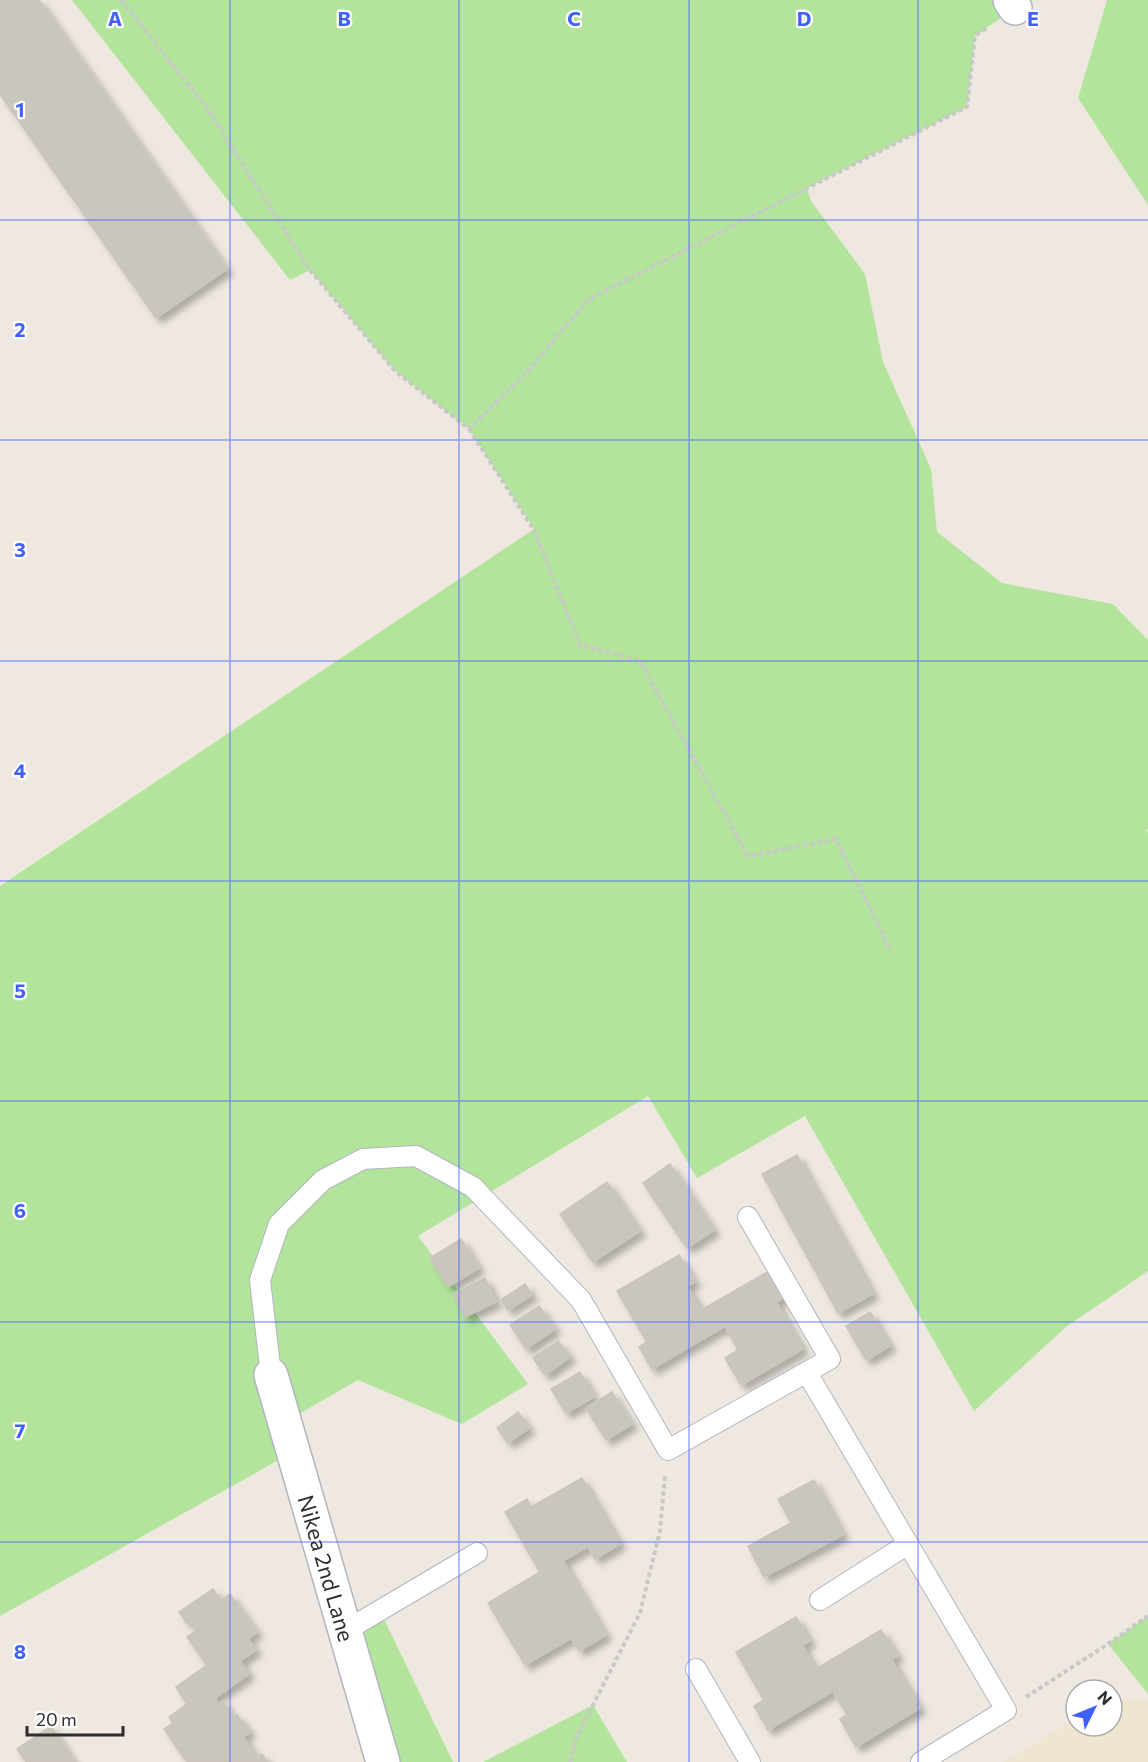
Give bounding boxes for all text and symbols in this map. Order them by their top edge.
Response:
text: A [108,6,122,30]
text: B [337,6,351,30]
text: C [567,6,581,30]
text: D [797,6,811,30]
text: E [1027,6,1039,30]
text: 1 [15,97,25,121]
text: 2 [14,317,26,341]
text: 3 [14,537,26,561]
text: 4 [14,758,26,782]
text: 5 [14,978,26,1002]
text: 6 [14,1198,26,1222]
text: 7 [15,1418,26,1442]
street label: Nikea 2nd Lane [293,1492,361,1644]
text: 8 [14,1639,26,1663]
north arrow [1064,1678,1124,1738]
text: N [1094,1687,1116,1708]
scale bar [27,1699,123,1737]
text: 20 m [36,1708,77,1730]

